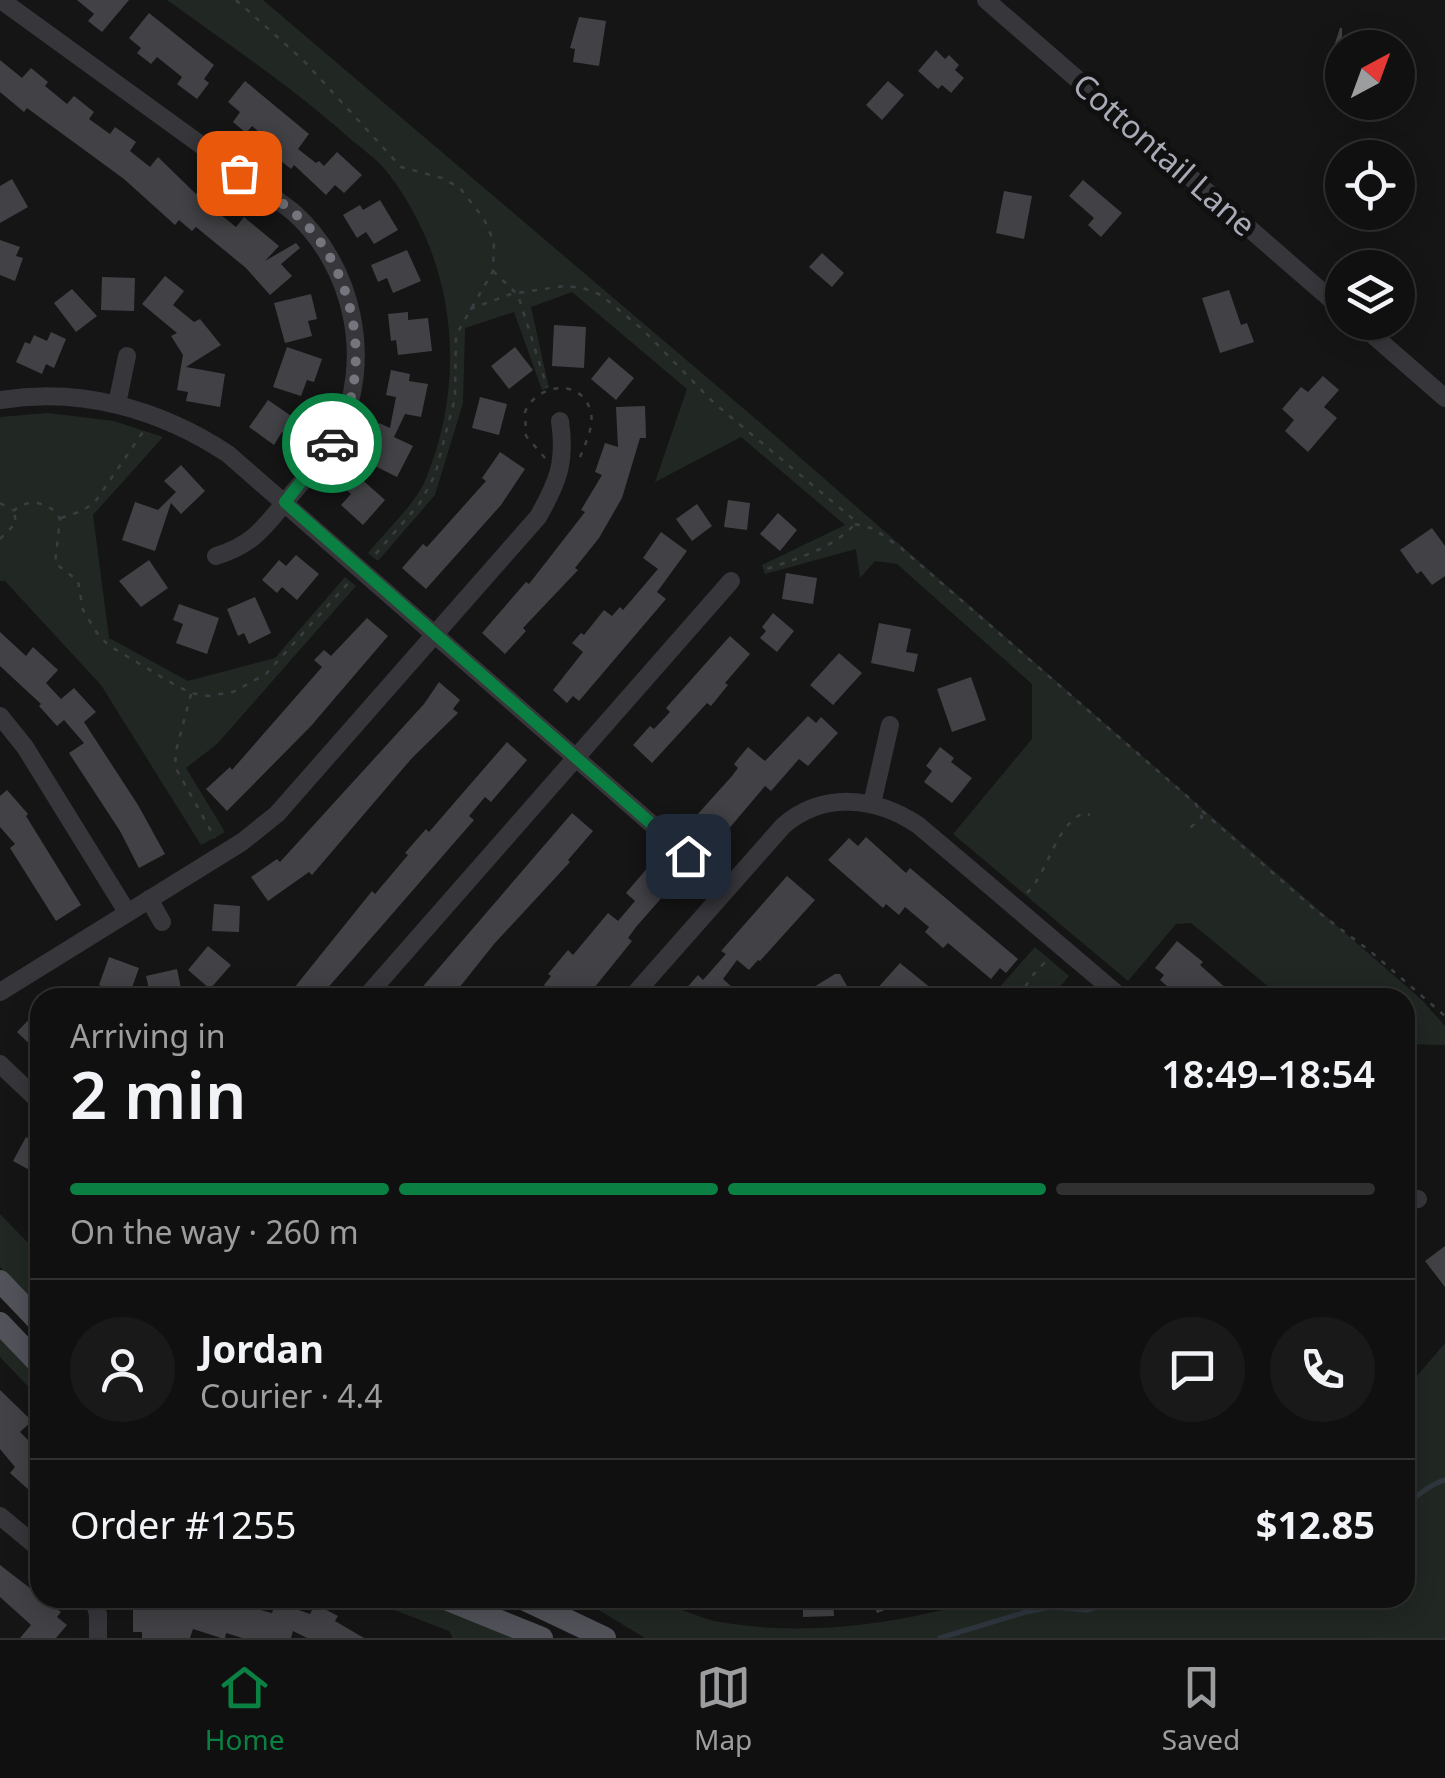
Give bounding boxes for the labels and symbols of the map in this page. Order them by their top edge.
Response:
north arrow [1325,30,1415,120]
street label: Cottontail Lane [1065,63,1265,245]
pin [197,131,282,216]
courier [282,393,382,493]
pin [646,814,731,899]

